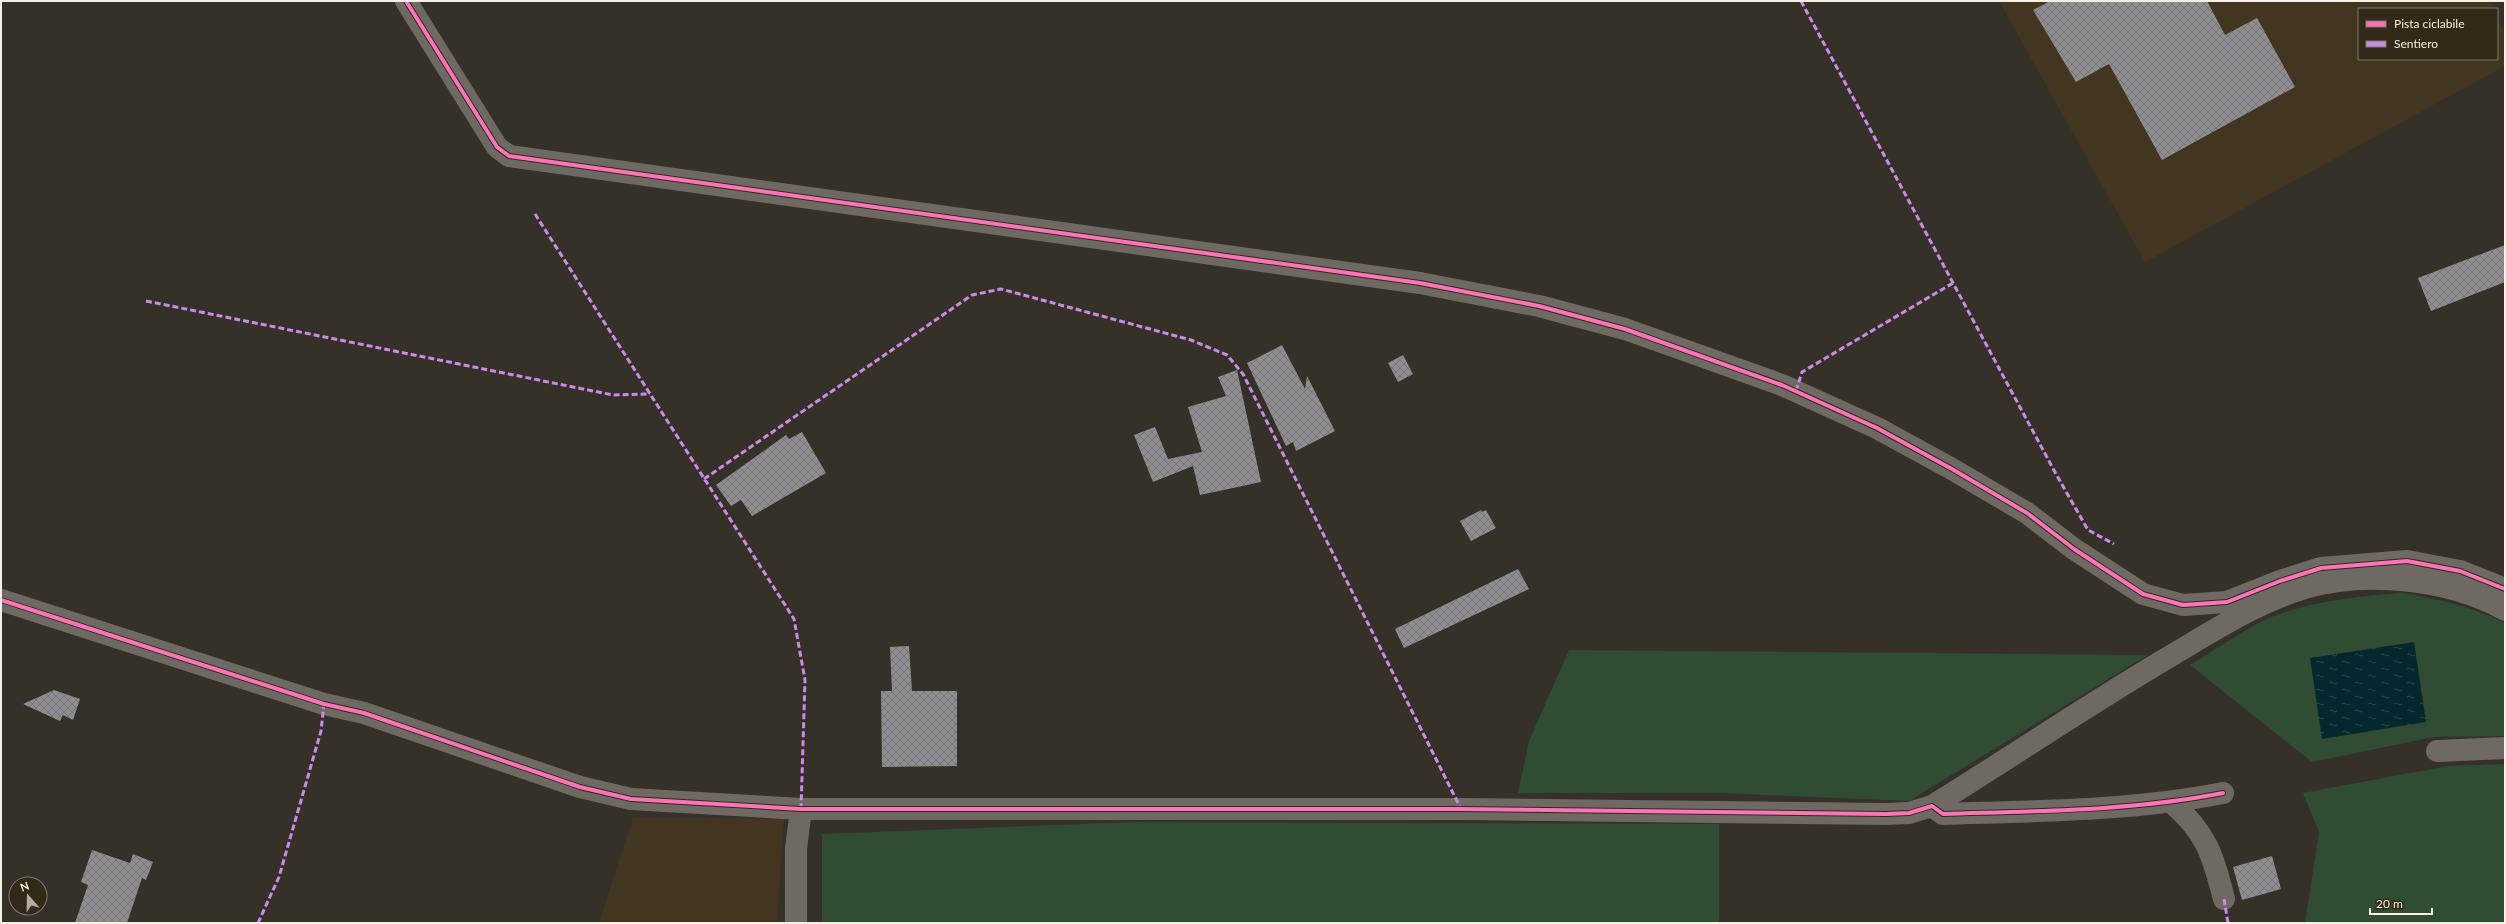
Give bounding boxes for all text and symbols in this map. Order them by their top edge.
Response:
legend [2358,8,2498,60]
text: Pista ciclabile [2394,16,2465,31]
text: Sentiero [2394,36,2438,51]
north arrow [8,876,48,916]
text: N [18,879,31,894]
scale bar [2370,890,2432,916]
text: 20 m [2376,896,2403,911]

